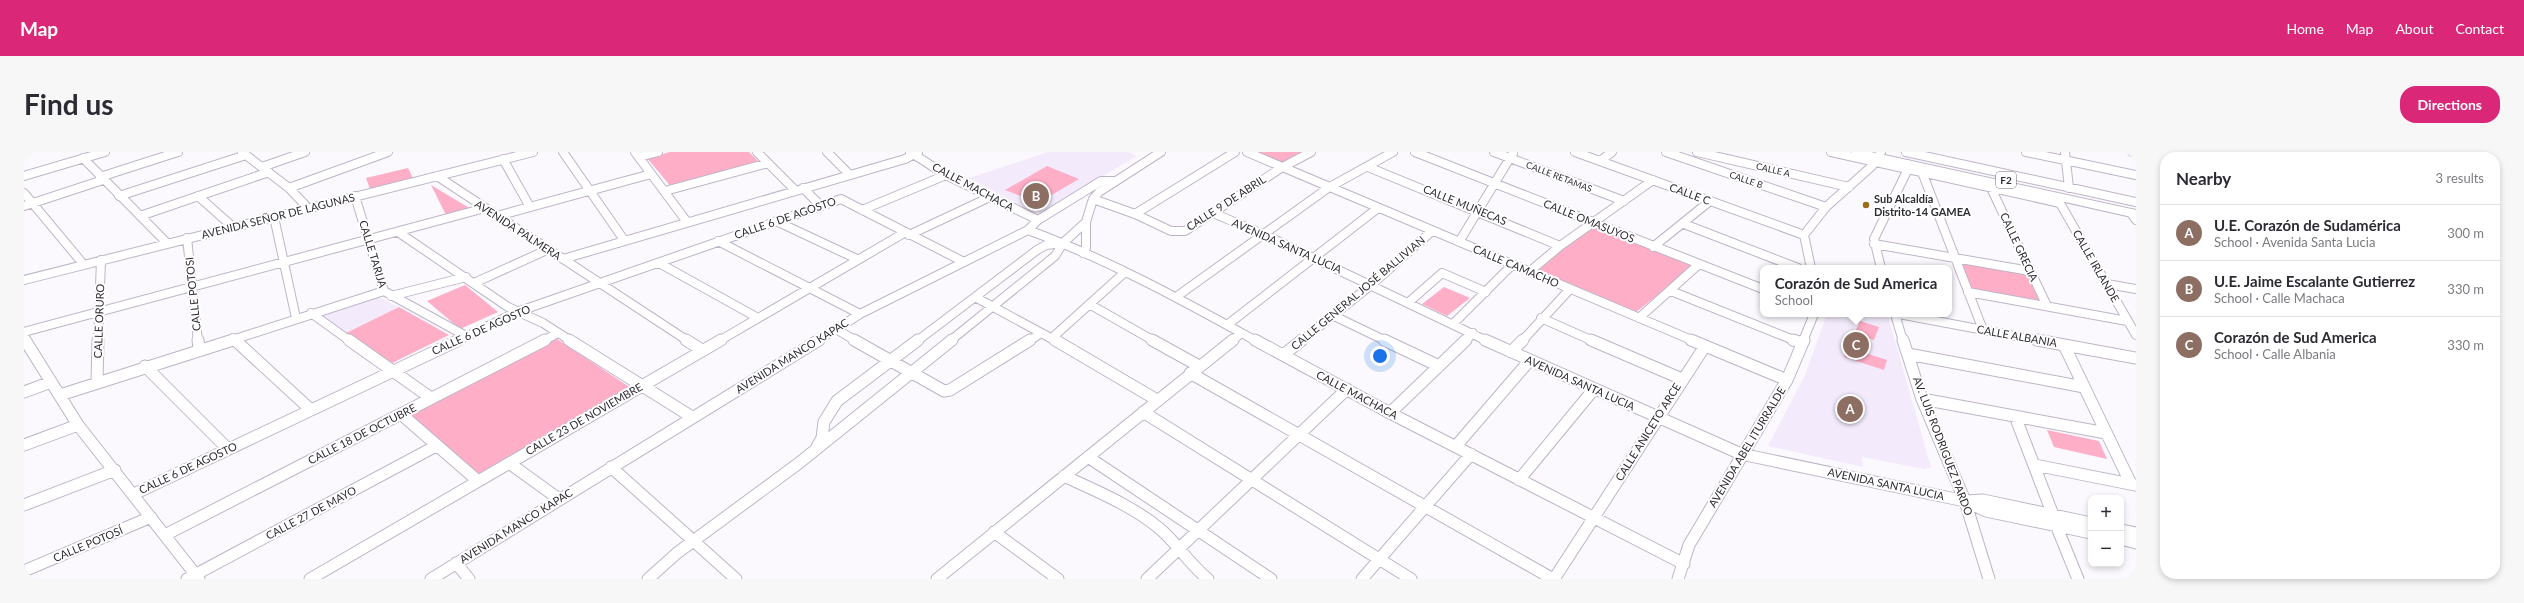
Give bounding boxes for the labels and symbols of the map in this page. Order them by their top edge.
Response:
street label: CALLE RETAMAS [1525,159,1594,194]
street label: CALLE MACHACA [930,160,1017,214]
street label: CALLE A [1755,160,1792,179]
street label: CALLE B [1728,169,1765,190]
street label: CALLE 9 DE ABRIL [1184,172,1268,233]
road number: F2 [1996,172,2016,188]
street label: CALLE C [1668,180,1713,207]
pin: B [1023,181,1049,211]
street label: CALLE MUÑECAS [1422,182,1509,227]
street label: AVENIDA SEÑOR DE LAGUNAS [200,190,356,241]
place label: Sub Alcaldía Distrito-14 GAMEA [1874,192,1971,218]
street label: CALLE 6 DE AGOSTO [732,194,838,241]
street label: CALLE OMASUYOS [1542,196,1637,245]
street label: AVENIDA PALMERA [473,197,564,263]
marker: Sub Alcaldía Distrito-14 GAMEA [1861,200,1871,210]
street label: CALLE GRECIA [1998,210,2041,284]
street label: AVENIDA SANTA LUCIA [1230,215,1345,276]
street label: CALLE TARIJA [357,218,390,290]
street label: CALLE IRLANDE [2070,227,2122,304]
street label: CALLE GENERAL JOSÉ BALLIVIAN [1288,233,1427,352]
street label: CALLE CAMACHO [1471,242,1561,290]
street label: CALLE POTOSI [182,256,203,332]
street label: CALLE ORURO [91,283,106,359]
street label: CALLE 6 DE AGOSTO [429,302,532,357]
street label: AVENIDA MANCO KAPAC [733,315,851,396]
street label: CALLE ALBANIA [1976,322,2059,349]
pin: C [1843,330,1869,360]
your location [1370,346,1390,366]
street label: AVENIDA SANTA LUCIA [1523,352,1638,413]
street label: CALLE MACHACA [1314,368,1401,422]
street label: AV. LUIS RODRIGUEZ PARDO [1911,375,1976,517]
street label: CALLE 23 DE NOVIEMBRE [523,380,645,457]
street label: CALLE ANICETO ARCE [1612,380,1683,483]
street label: AVENIDA ABEL ITURRALDE [1705,384,1788,509]
pin: A [1837,394,1863,424]
street label: CALLE 18 DE OCTUBRE [306,401,418,466]
street label: CALLE 6 DE AGOSTO [137,439,239,496]
street label: AVENIDA SANTA LUCIA [1827,465,1946,502]
street label: CALLE 27 DE MAYO [263,483,358,542]
street label: AVENIDA MANCO KAPAC [457,485,575,566]
street label: CALLE POTOSÍ [51,523,125,564]

